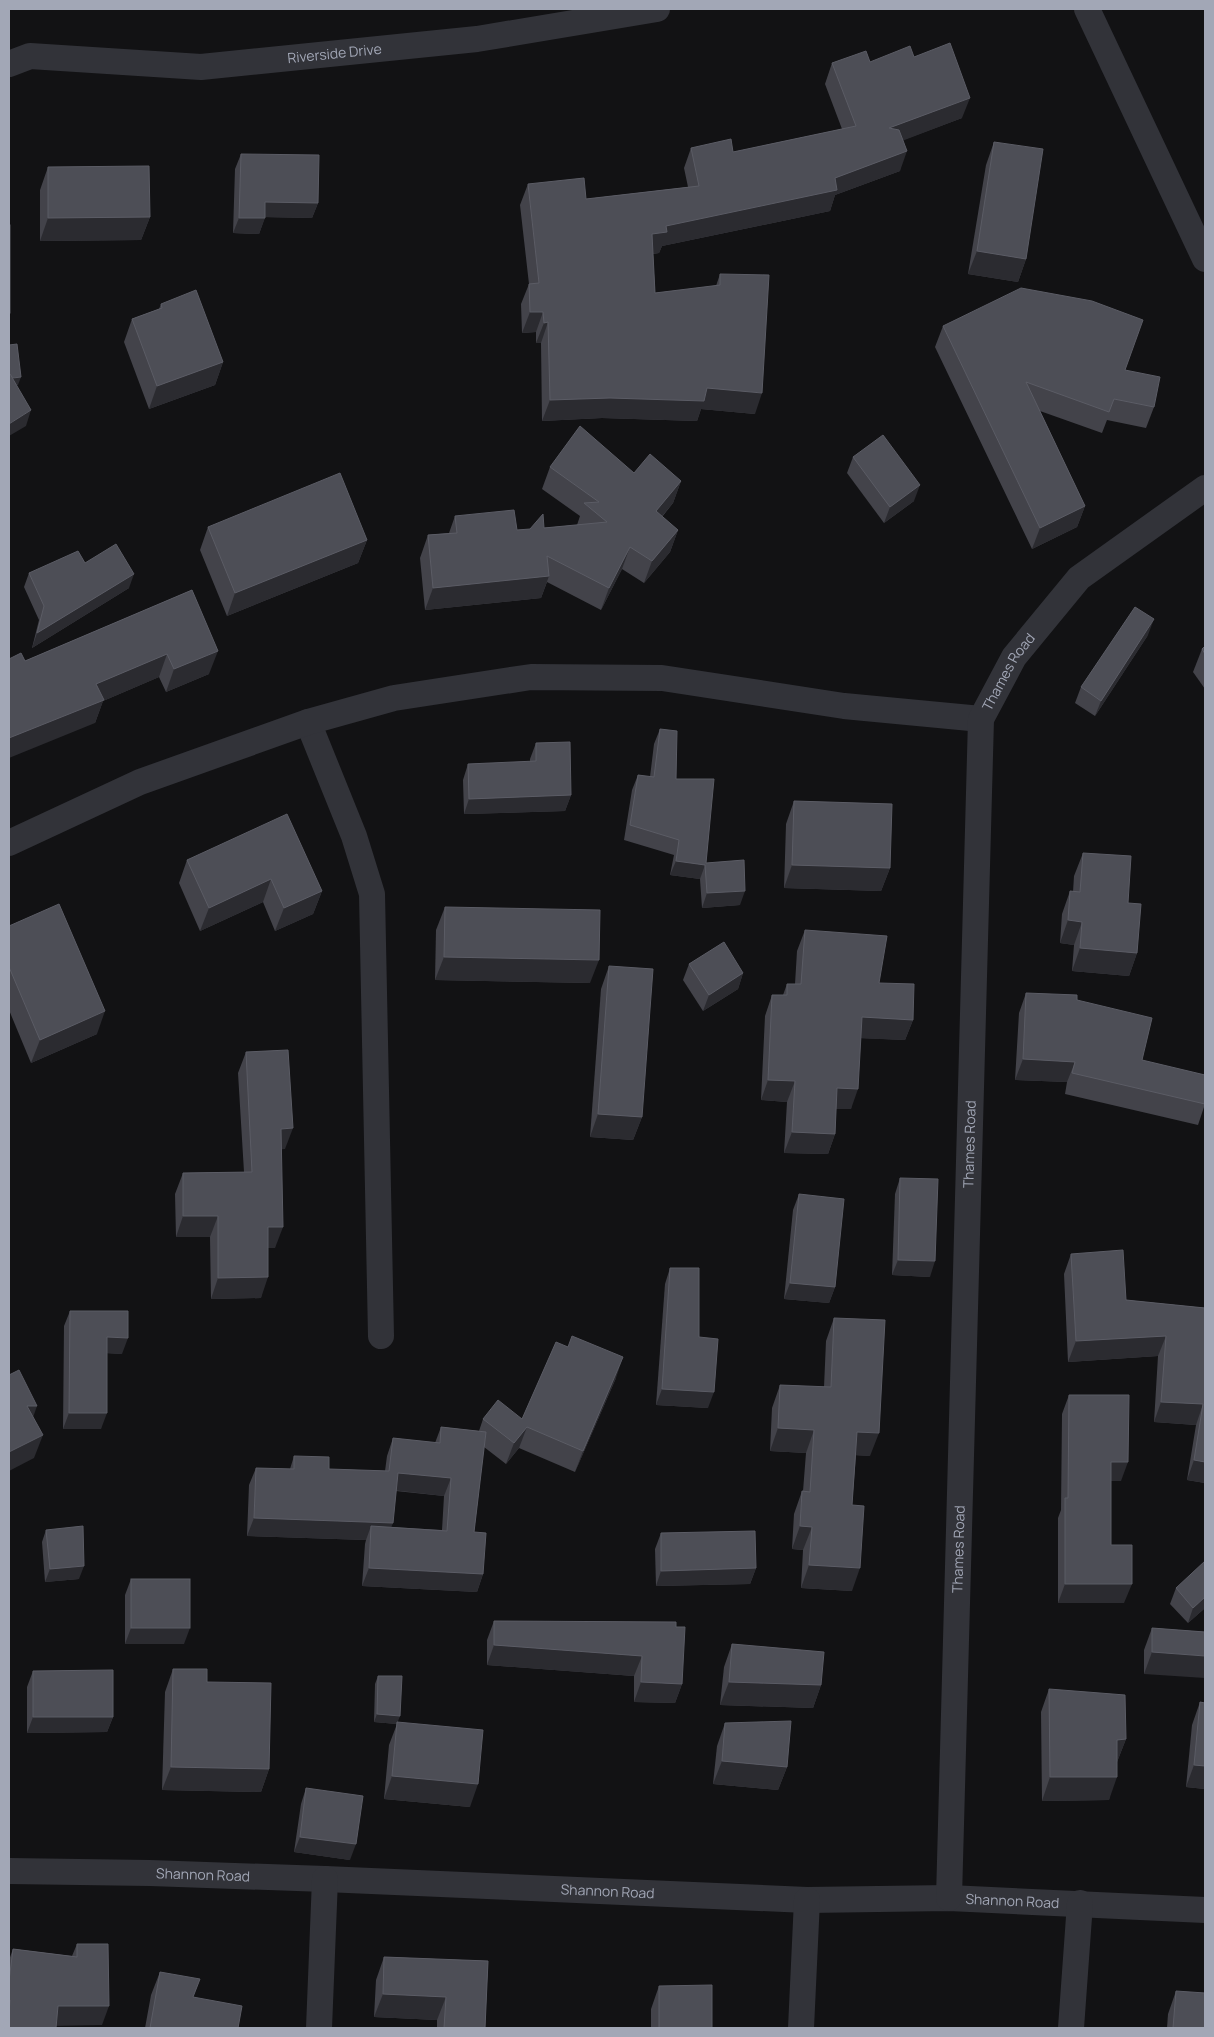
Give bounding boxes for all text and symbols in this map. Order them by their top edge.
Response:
street label: Riverside Drive [286,39,382,67]
street label: Thames Road [977,629,1039,714]
street label: Thames Road [958,1100,980,1188]
street label: Thames Road [947,1505,969,1593]
street label: Shannon Road [156,1863,250,1885]
street label: Shannon Road [560,1879,655,1902]
street label: Shannon Road [965,1889,1060,1912]

